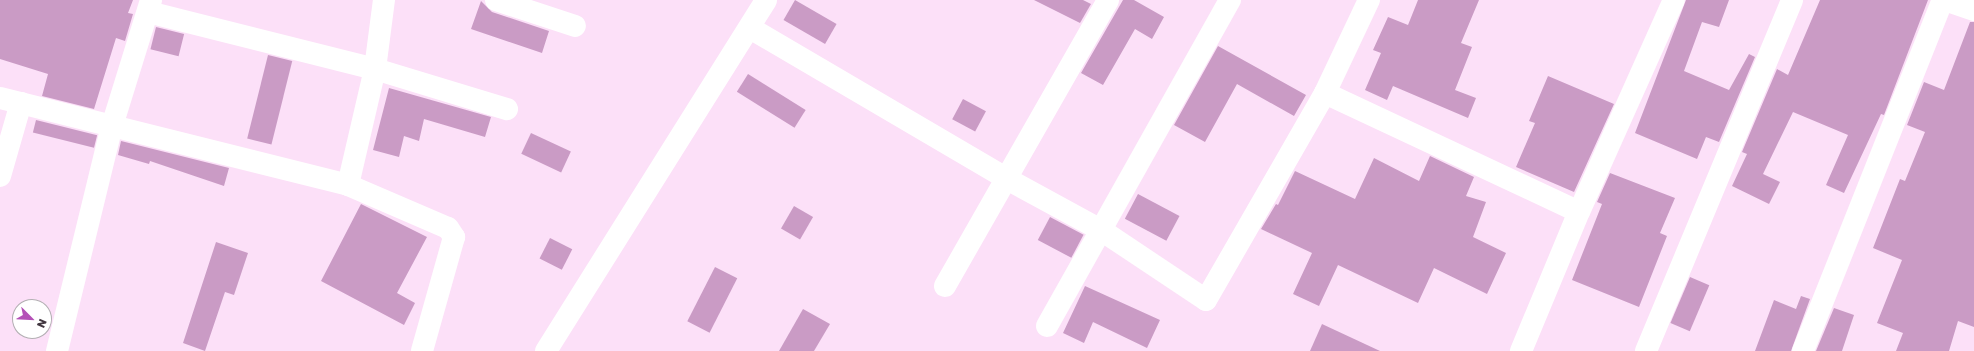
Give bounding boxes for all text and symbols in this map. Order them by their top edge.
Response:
north arrow [12,299,52,339]
text: N [35,317,50,330]

